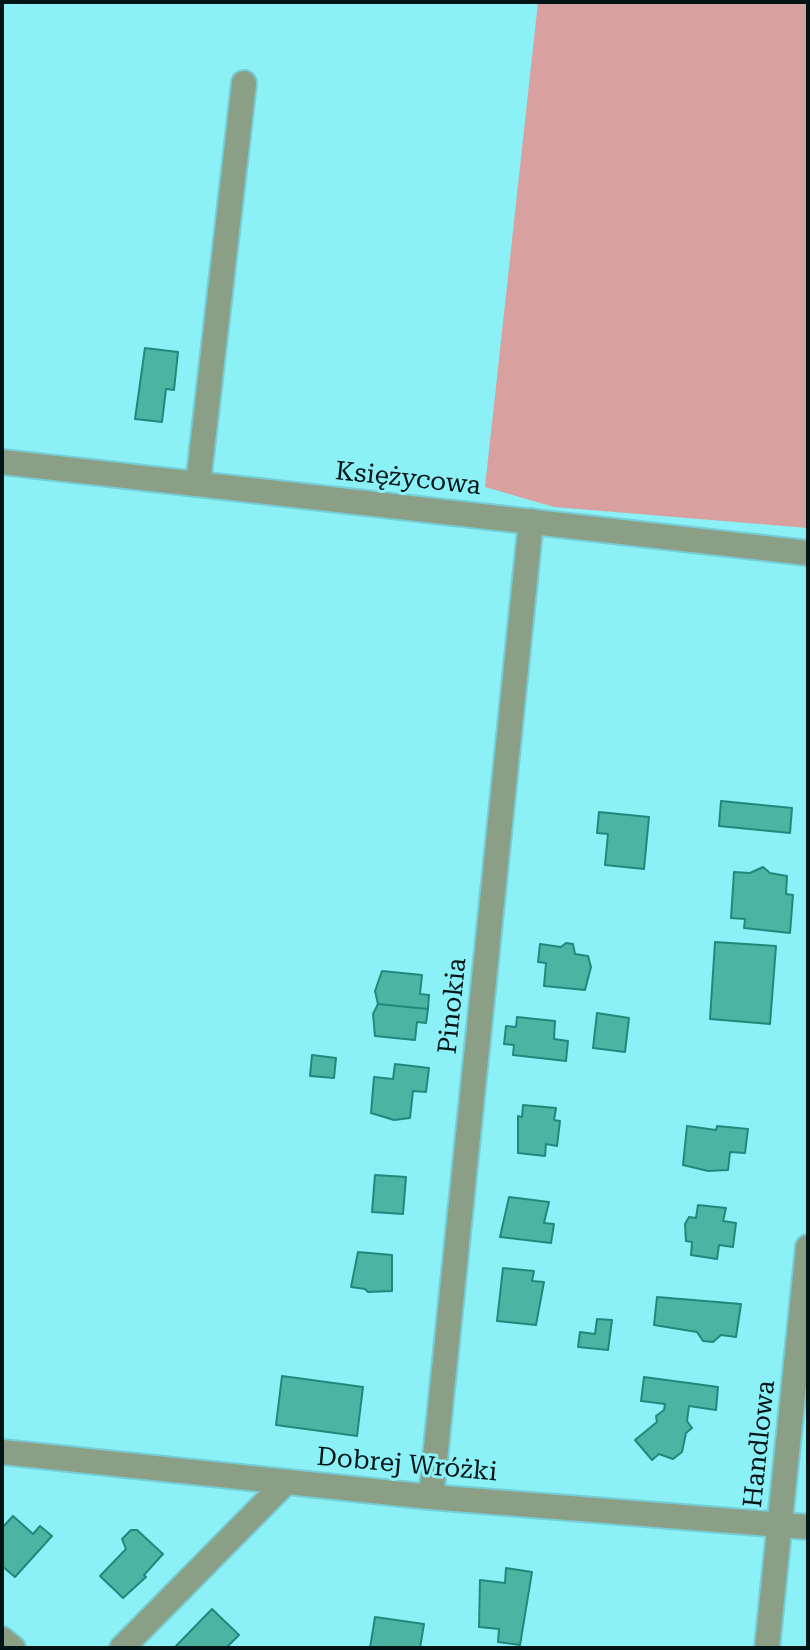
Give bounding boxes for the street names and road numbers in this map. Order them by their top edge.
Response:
street label: Księżycowa [334,456,482,502]
street label: Pinokia [432,956,474,1056]
street label: Handlowa [738,1379,782,1509]
street label: Dobrej Wróżki [315,1442,499,1488]

